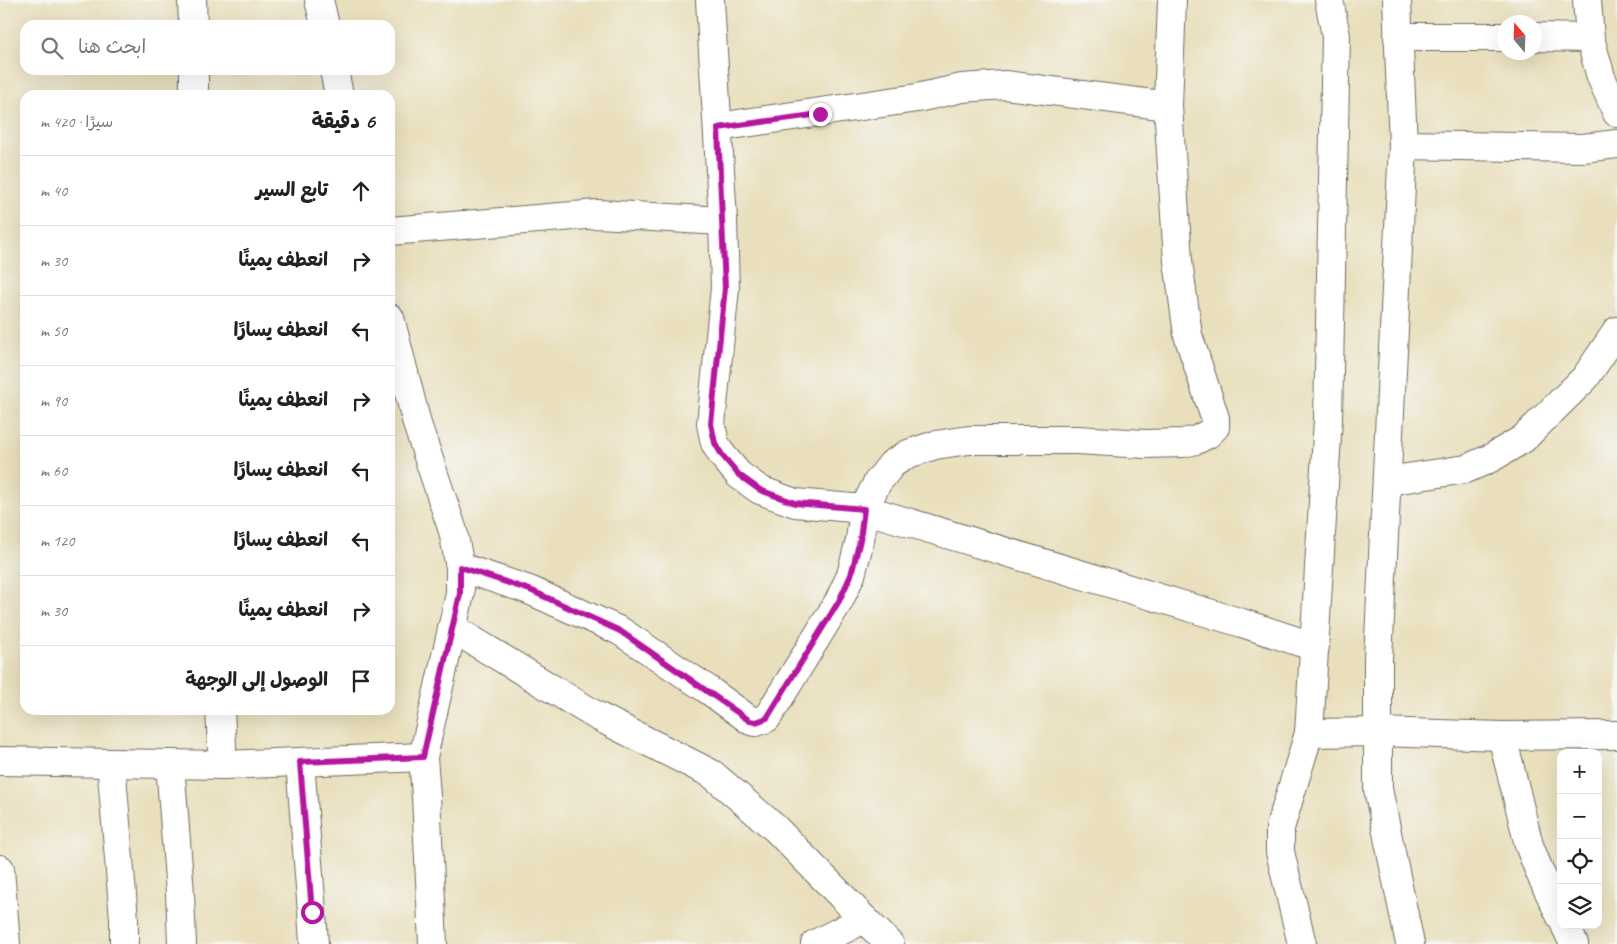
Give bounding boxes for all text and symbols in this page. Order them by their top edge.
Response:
north arrow [1497,15,1542,60]
search box [20,20,395,75]
icon: search [38,34,66,62]
text: ابحث هنا [78,35,146,59]
route end [809,103,832,126]
text: 6 دقيقة [312,108,375,134]
text: سيرًا · 420 m [40,112,113,132]
icon: ahead [347,177,375,205]
text: تابع السير [256,178,328,202]
text: 40 m [40,181,67,201]
icon: right [347,247,375,275]
text: انعطف يمينًا [239,248,328,272]
text: 30 m [40,251,67,271]
icon: left [347,317,375,345]
text: انعطف يسارًا [234,318,328,342]
text: 50 m [40,321,67,341]
icon: right [347,387,375,415]
text: انعطف يمينًا [239,388,328,412]
text: 90 m [40,391,67,411]
icon: left [347,457,375,485]
text: انعطف يسارًا [234,458,328,482]
text: 60 m [40,461,67,481]
icon: left [347,527,375,555]
text: انعطف يسارًا [234,528,328,552]
text: 120 m [40,531,74,551]
icon: right [347,597,375,625]
text: انعطف يمينًا [239,598,328,622]
text: 30 m [40,601,67,621]
icon: arrive [347,667,375,695]
text: الوصول إلى الوجهة [185,668,328,692]
map controls [1557,749,1602,929]
button: + [1557,749,1602,794]
button: − [1557,794,1602,839]
button: locate [1557,839,1602,884]
button: layers [1557,884,1602,929]
route start [301,901,324,924]

